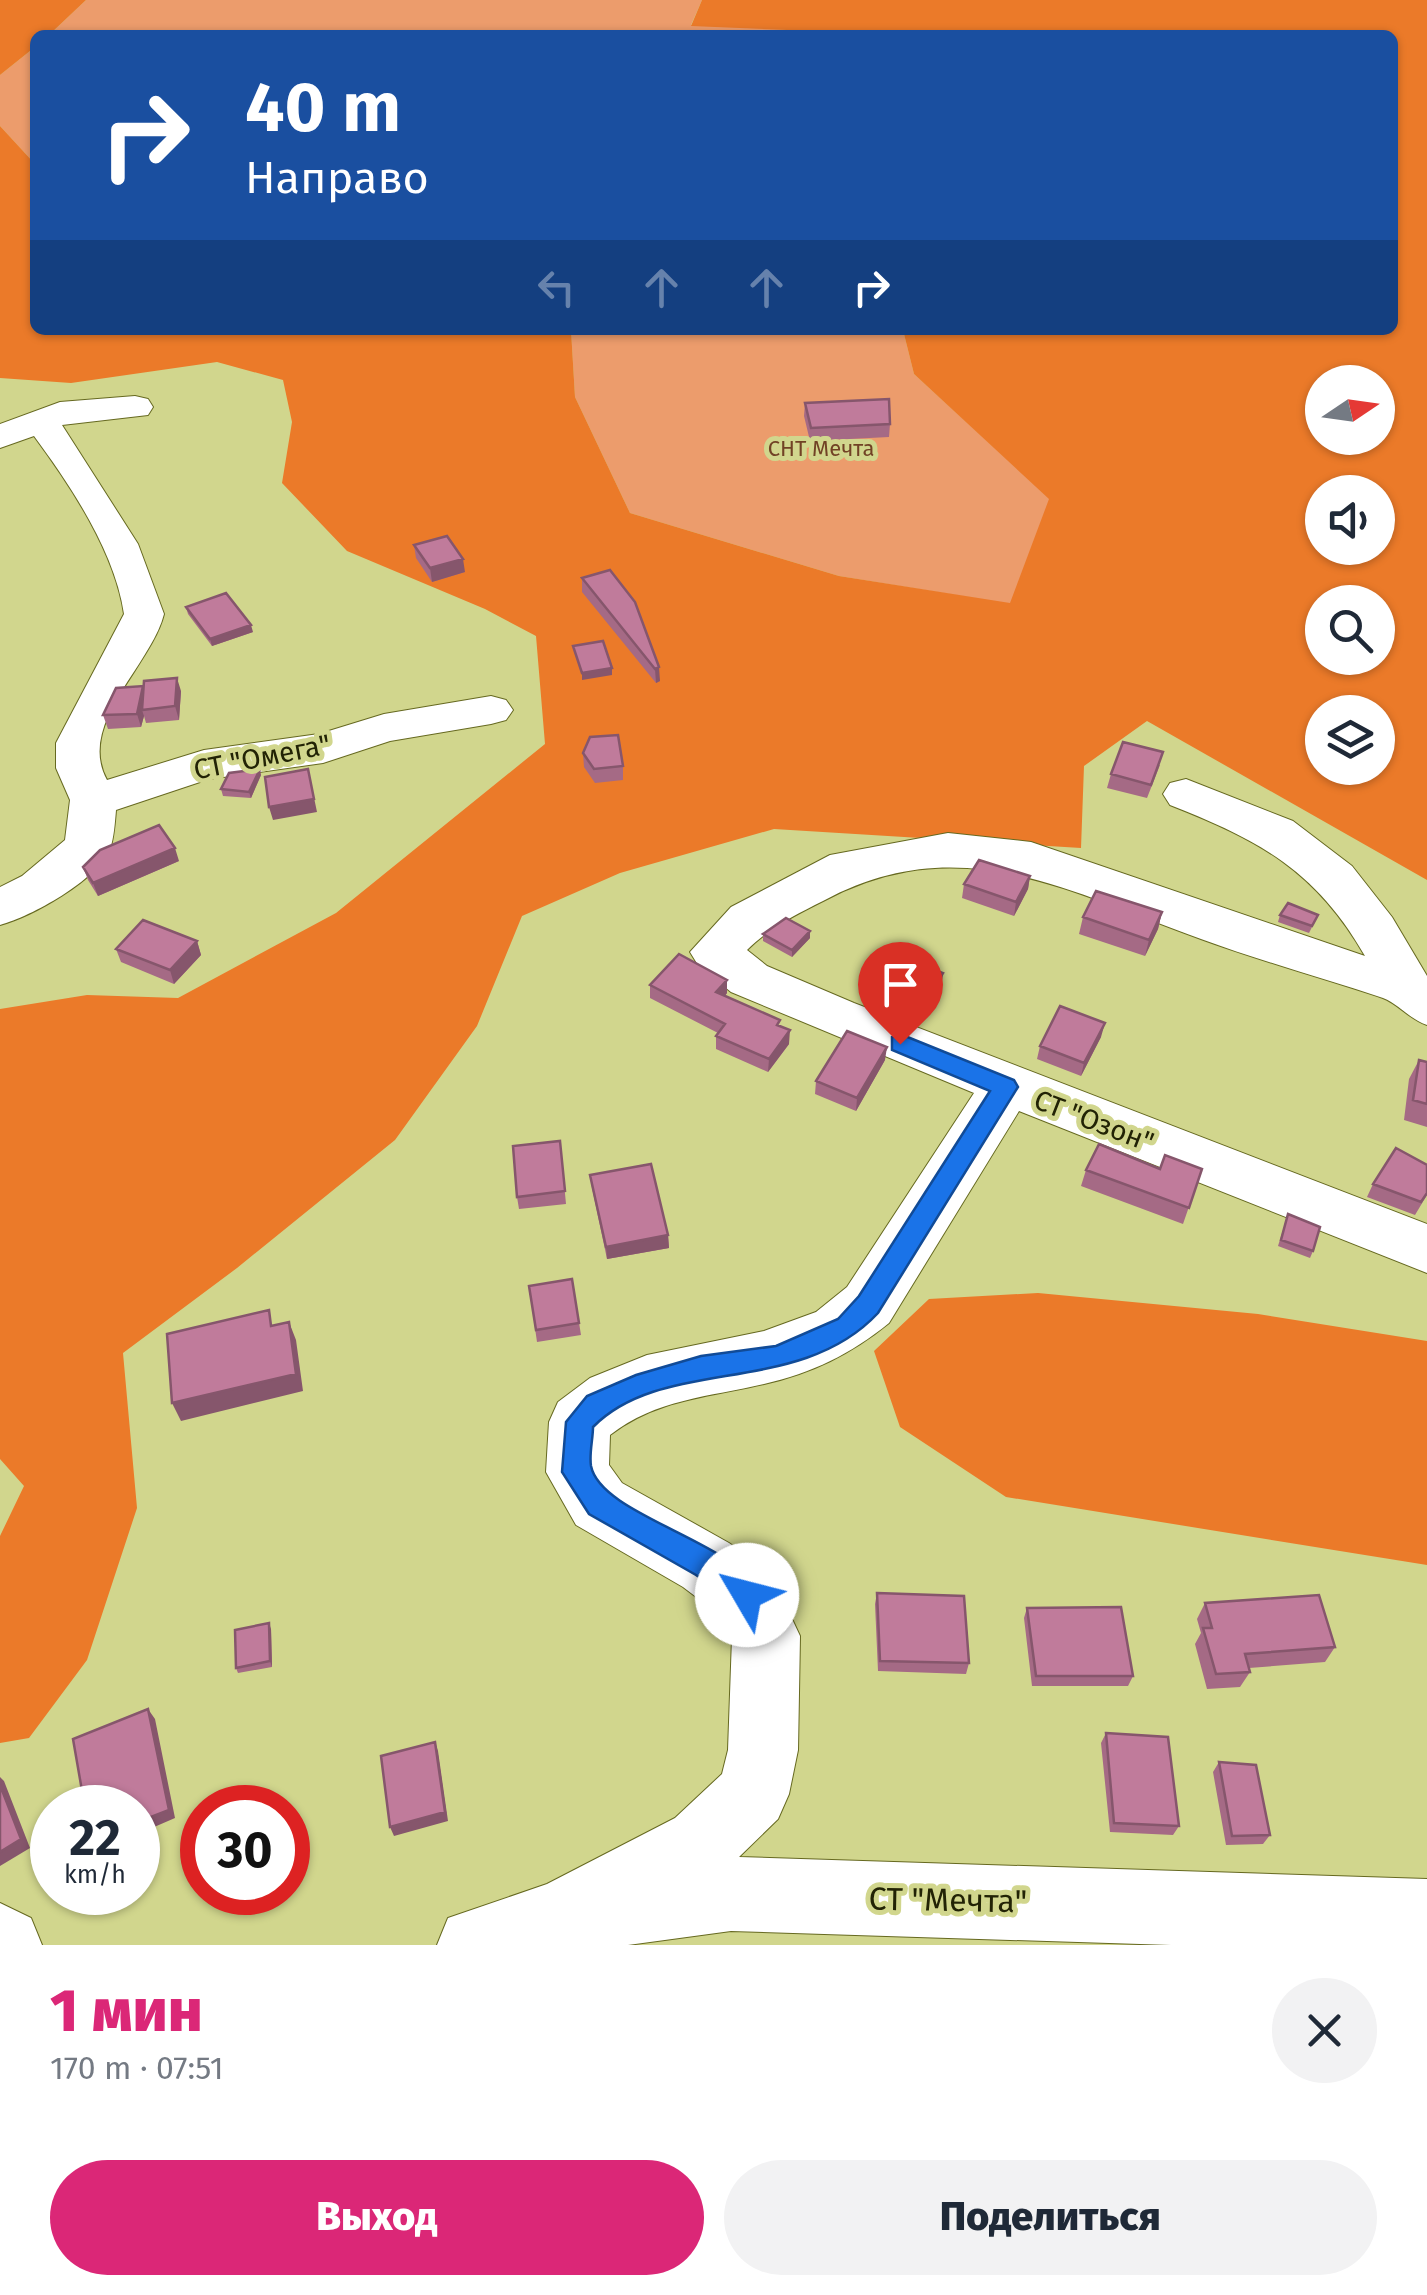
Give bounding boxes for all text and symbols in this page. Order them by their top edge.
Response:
text: 40 m [245,66,401,150]
icon: right [80,70,210,200]
text: Направо [245,151,429,205]
icon: left [529,260,584,315]
icon: ahead [634,260,689,315]
icon: ahead [739,260,794,315]
icon: right [844,260,899,315]
north arrow [1305,365,1395,455]
map controls [1305,365,1395,785]
park label: СНТ Мечта [768,435,874,462]
button: sound [1305,475,1395,565]
button: search [1305,585,1395,675]
button: layers [1305,695,1395,785]
street label: СТ "Омега" [191,728,333,786]
pin [858,942,943,1045]
icon: arrive [873,957,928,1012]
street label: СТ "Озон" [1029,1083,1159,1159]
position arrow [695,1543,799,1647]
speed limit sign: 30 [180,1785,310,1915]
text: 22 [69,1808,121,1868]
text: km/h [64,1860,126,1890]
street label: СТ "Мечта" [868,1880,1028,1920]
text: 1 мин [50,1975,203,2047]
button: close [1272,1978,1377,2083]
text: 170 m · 07:51 [50,2049,224,2087]
button: Выход [50,2160,704,2275]
button: Поделиться [724,2160,1377,2275]

